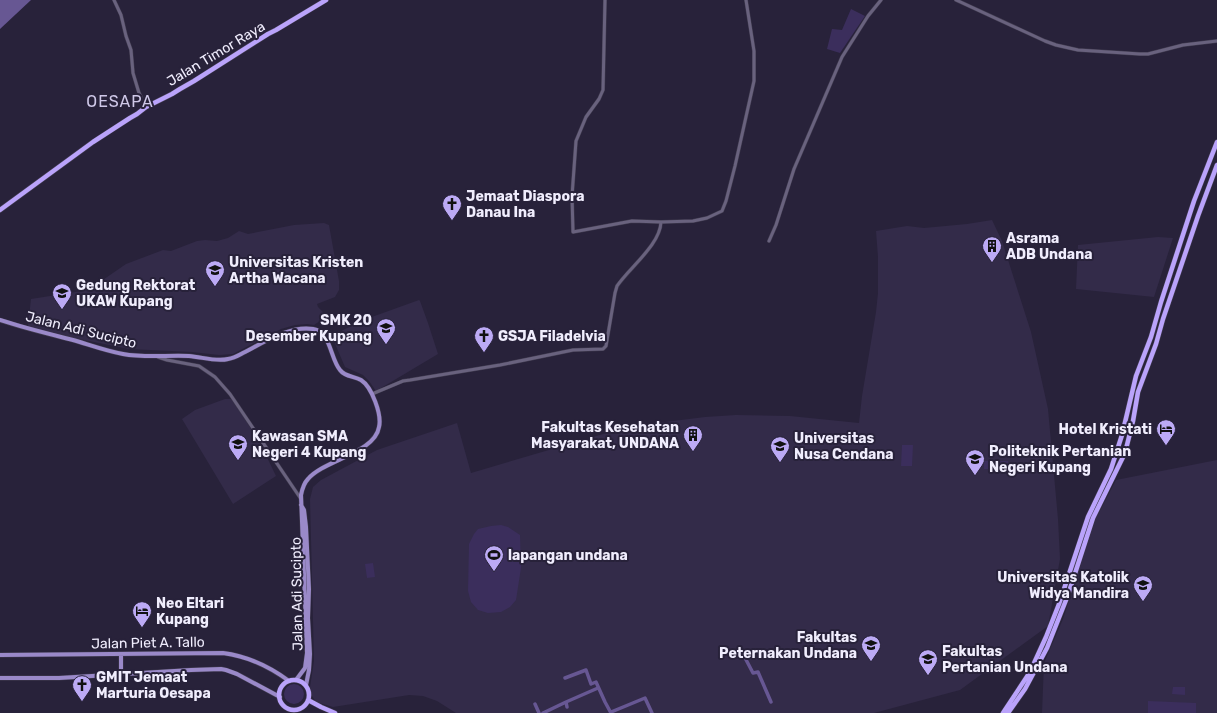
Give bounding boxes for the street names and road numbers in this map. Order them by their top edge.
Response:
street label: Jalan Timor Raya [164,18,268,90]
street label: Jalan Adi Sucipto [24,308,138,352]
street label: Jalan Adi Sucipto [288,537,306,651]
street label: Jalan Piet A. Tallo [91,634,205,652]

